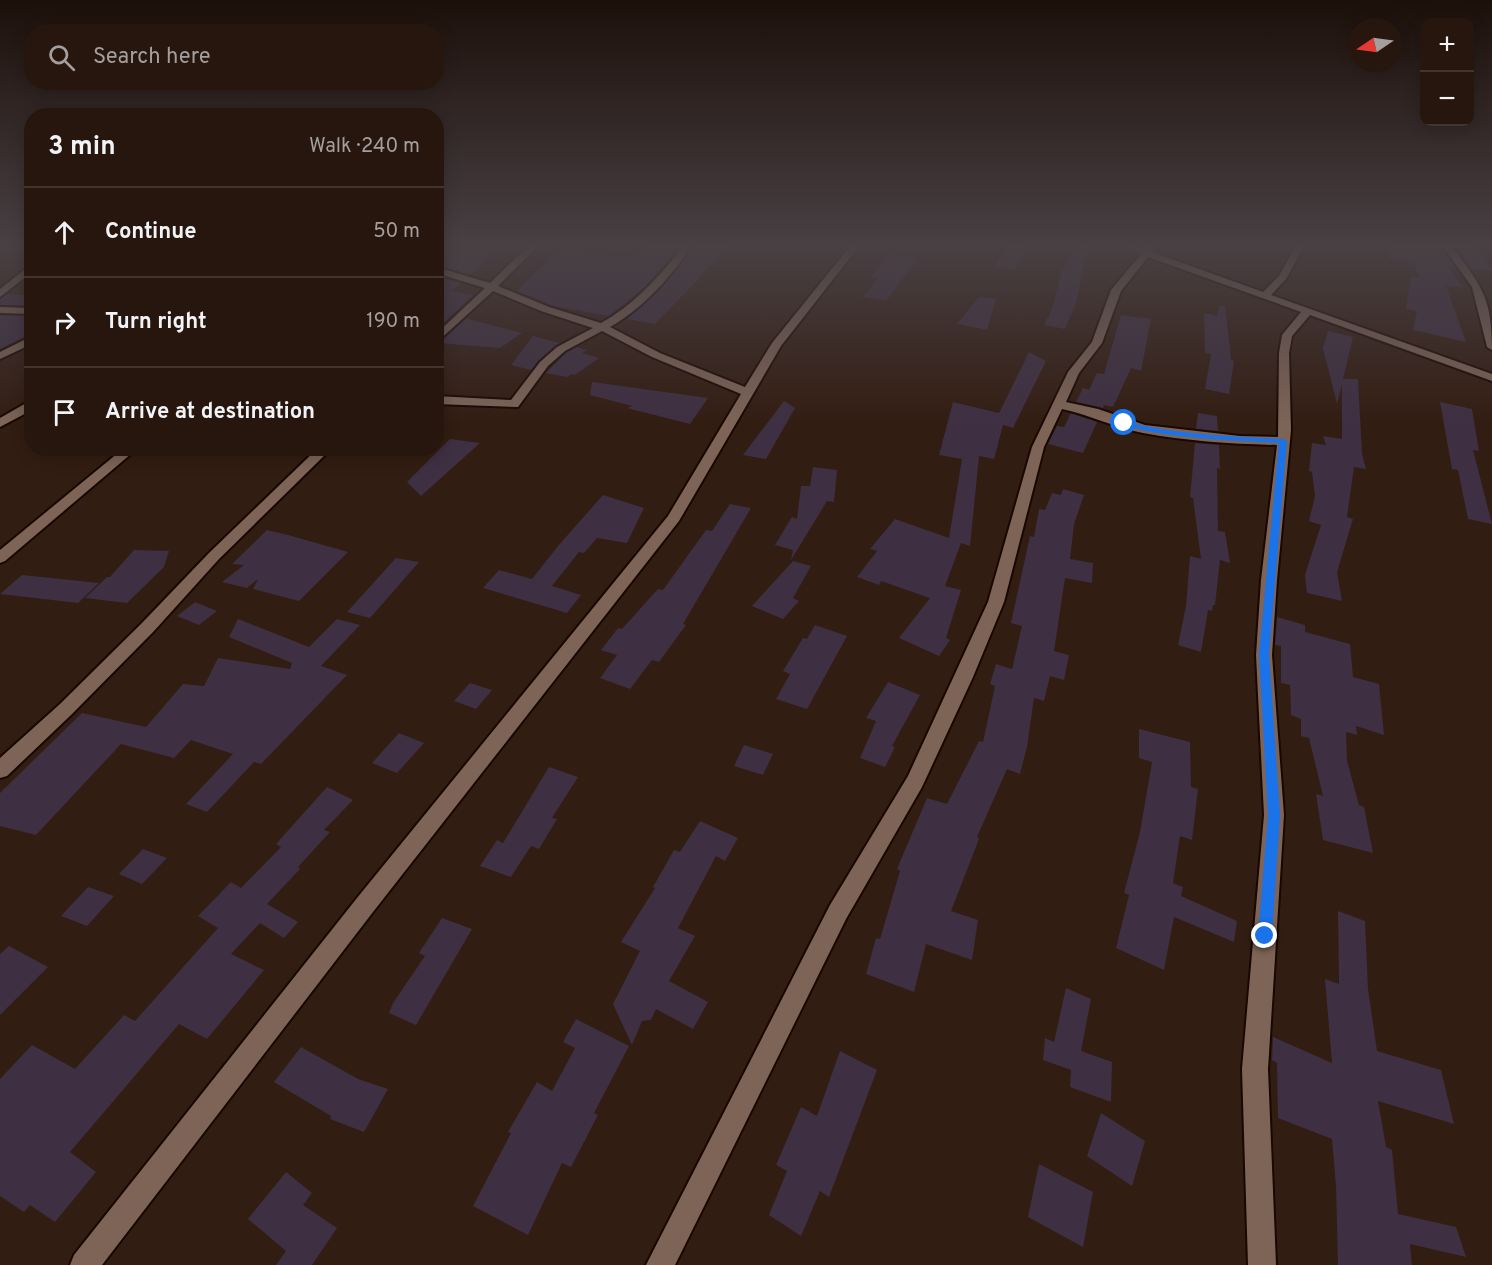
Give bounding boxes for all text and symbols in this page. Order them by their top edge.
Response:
north arrow [1348,18,1402,72]
map controls [1420,18,1474,126]
button: + [1420,18,1474,72]
search box [24,24,444,90]
icon: search [45,41,78,74]
text: Search here [93,44,211,71]
button: − [1420,72,1474,126]
text: 3 min [48,131,116,164]
text: Walk · 240 m [309,134,420,160]
icon: ahead [48,216,81,249]
text: Continue [105,219,196,246]
text: 50 m [373,219,420,245]
icon: right [48,306,81,339]
text: Turn right [105,309,207,336]
text: 190 m [366,309,420,335]
icon: arrive [48,396,81,429]
text: Arrive at destination [105,399,315,426]
route start [1110,409,1136,435]
route end [1251,922,1277,948]

